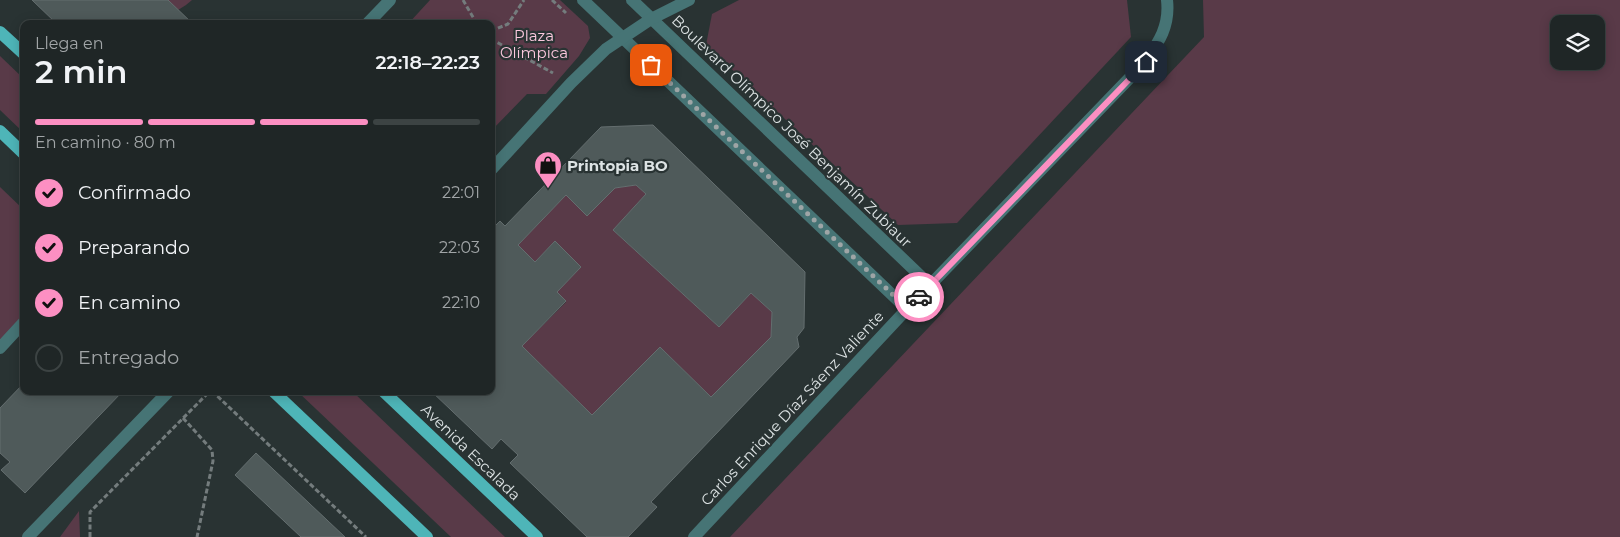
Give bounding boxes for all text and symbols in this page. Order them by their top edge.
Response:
street label: Boulevard Olímpico José Benjamín Zubiaur [668,11,916,251]
map controls [1550,15,1605,70]
button: layers [1550,15,1605,70]
park label: Plaza Olímpica [500,26,568,62]
text: Llega en [35,34,103,53]
pin [1125,41,1167,83]
pin [630,44,672,86]
icon: home [1132,48,1160,76]
text: 22:18–22:23 [376,51,480,74]
icon: bag [637,51,665,79]
text: 2 min [35,52,127,91]
text: En camino · 80 m [35,133,176,152]
shop icon: Printopia BO [533,150,563,189]
place label: Printopia BO [567,156,668,175]
icon: check [35,179,63,207]
text: Confirmado [78,181,191,204]
text: 22:01 [442,183,480,202]
icon: check [35,234,63,262]
text: Preparando [78,236,190,259]
text: 22:03 [439,238,480,257]
courier [894,272,944,322]
icon: car [905,283,933,311]
icon: check [35,289,63,317]
text: En camino [78,291,180,314]
text: 22:10 [442,293,480,312]
street label: Carlos Enrique Díaz Sáenz Valiente [696,307,888,509]
text: Entregado [78,346,179,369]
street label: Avenida Escalada [417,400,525,504]

